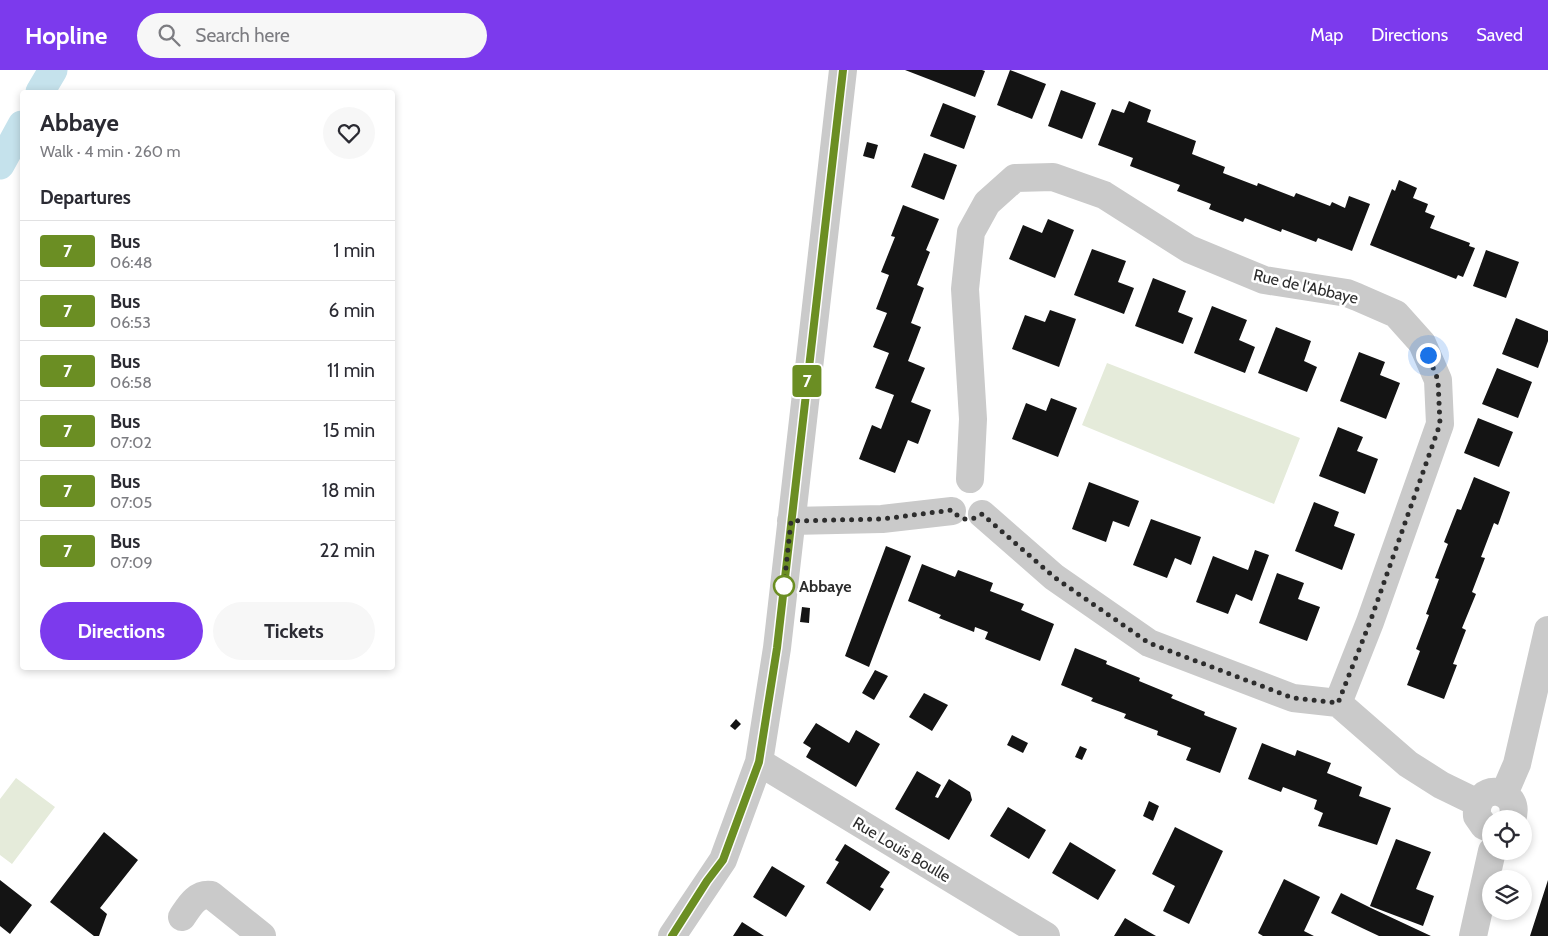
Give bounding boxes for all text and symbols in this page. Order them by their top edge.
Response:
search box [137,13,487,58]
text: Hopline [25,21,107,50]
icon: search [155,21,183,49]
text: Search here [195,24,290,47]
text: Map [1310,24,1343,46]
text: Directions [1371,24,1448,46]
text: Saved [1476,24,1523,46]
button: heart [323,107,375,159]
text: Abbaye [40,108,119,137]
text: Walk · 4 min · 260 m [40,142,181,161]
text: Departures [40,186,131,209]
text: Bus [110,230,140,253]
text: 1 min [333,239,375,262]
text: 7 [63,240,72,262]
text: 06:48 [110,253,153,272]
street label: Rue de l'Abbaye [1252,265,1360,308]
text: Bus [110,290,140,313]
text: 6 min [329,299,375,322]
text: 7 [63,300,72,322]
text: 06:53 [110,313,151,332]
your location [1416,343,1441,368]
text: Bus [110,350,140,373]
text: 11 min [327,359,375,382]
text: 7 [63,360,72,382]
line badge: 7 [791,365,823,397]
text: 7 [802,370,812,392]
text: 06:58 [110,373,152,392]
text: Bus [110,410,140,433]
text: 15 min [323,419,375,442]
text: 7 [63,420,72,442]
text: 07:02 [110,433,152,452]
text: Bus [110,470,140,493]
text: 18 min [322,479,375,502]
text: 7 [63,480,72,502]
text: 07:05 [110,493,152,512]
text: Bus [110,530,140,553]
text: 22 min [320,539,375,562]
text: 7 [63,540,72,562]
text: 07:09 [110,553,153,572]
marker: Abbaye [773,575,795,597]
place label: Abbaye [799,577,852,596]
button: Directions [40,602,203,660]
button: Tickets [213,602,375,660]
map controls [1482,810,1532,920]
button: locate [1482,810,1532,860]
street label: Rue Louis Boulle [849,813,954,886]
button: layers [1482,870,1532,920]

